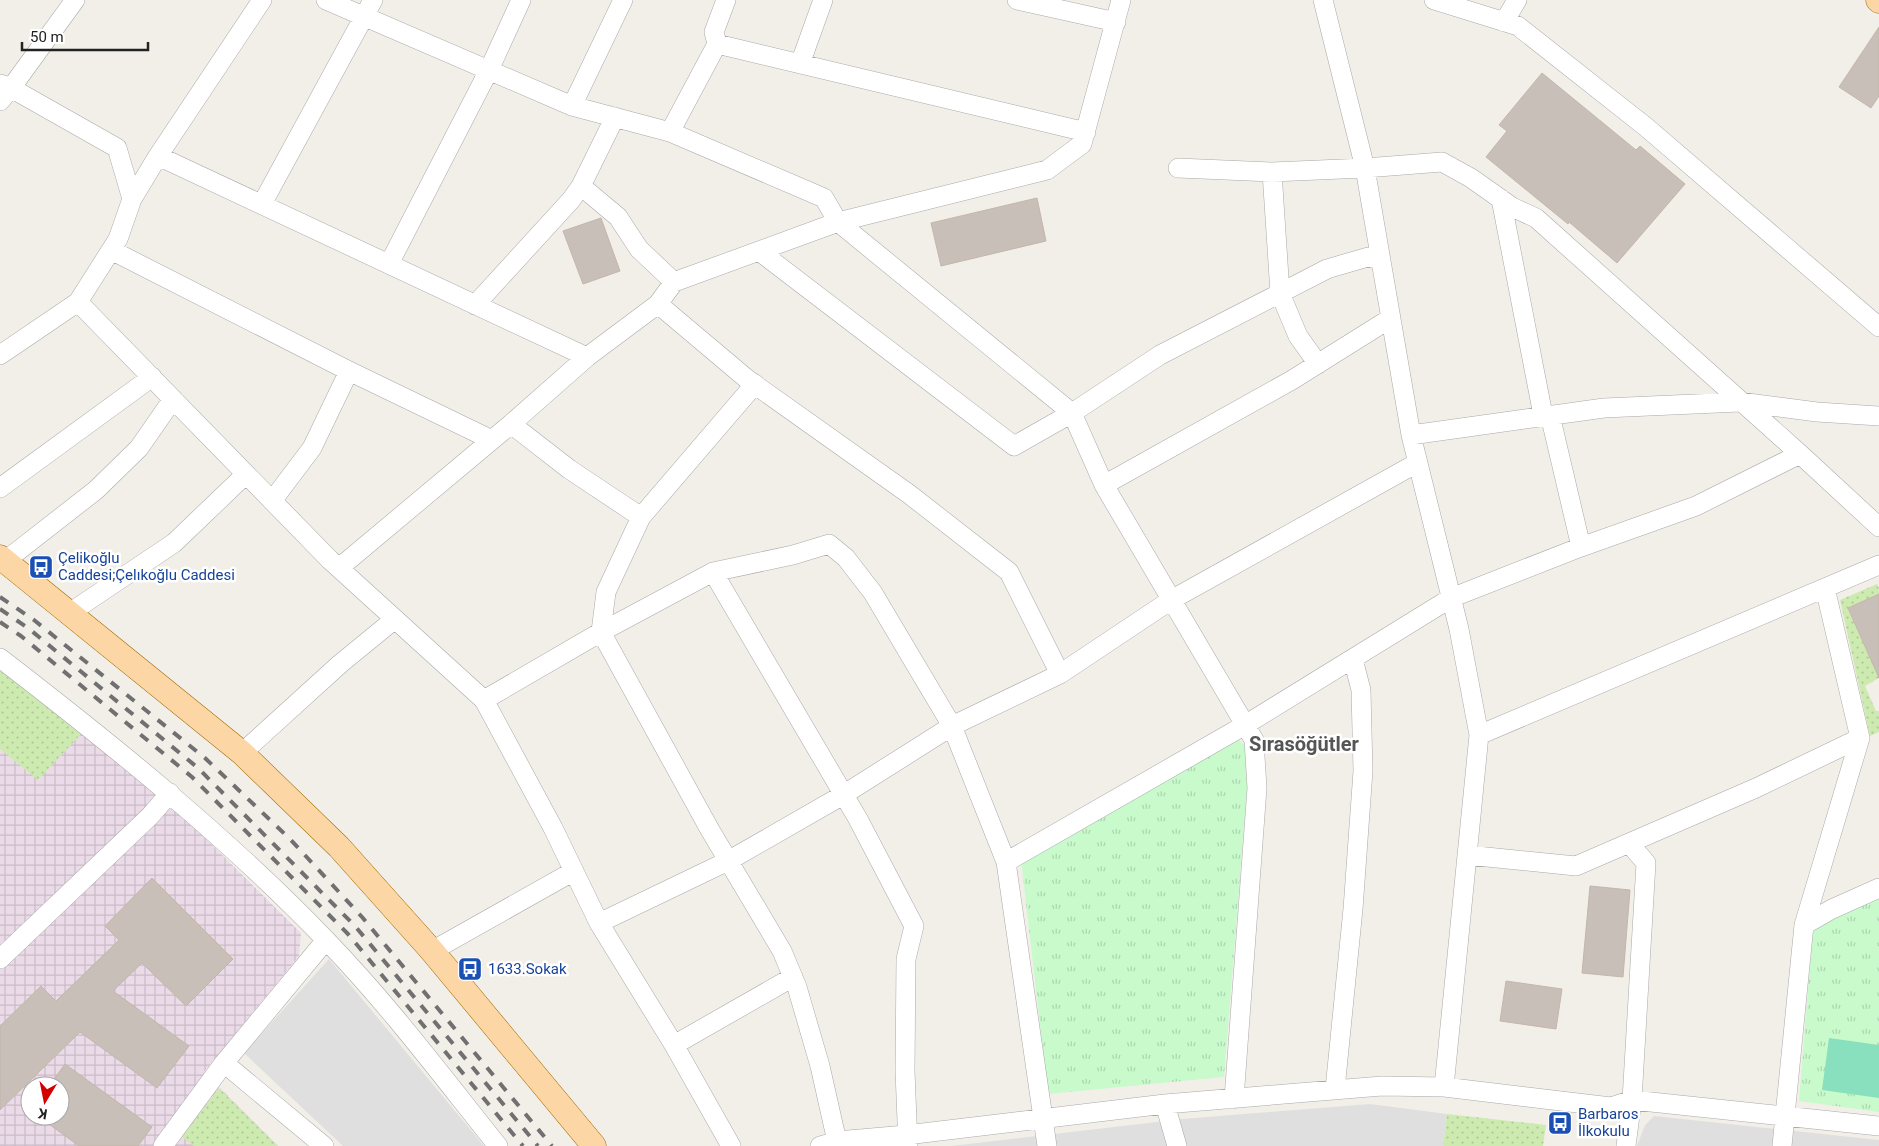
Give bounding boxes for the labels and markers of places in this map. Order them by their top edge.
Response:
place label: Çelikoğlu Caddesi;Çelıkoğlu Caddesi [58,549,235,584]
bus stop icon: Çelikoğlu Caddesi;Çelıkoğlu Caddesi [28,554,54,580]
bus stop icon: 1633.Sokak [457,956,483,982]
place label: 1633.Sokak [488,960,567,978]
place label: Barbaros İlkokulu [1578,1105,1638,1140]
bus stop icon: Barbaros İlkokulu [1547,1110,1573,1136]

